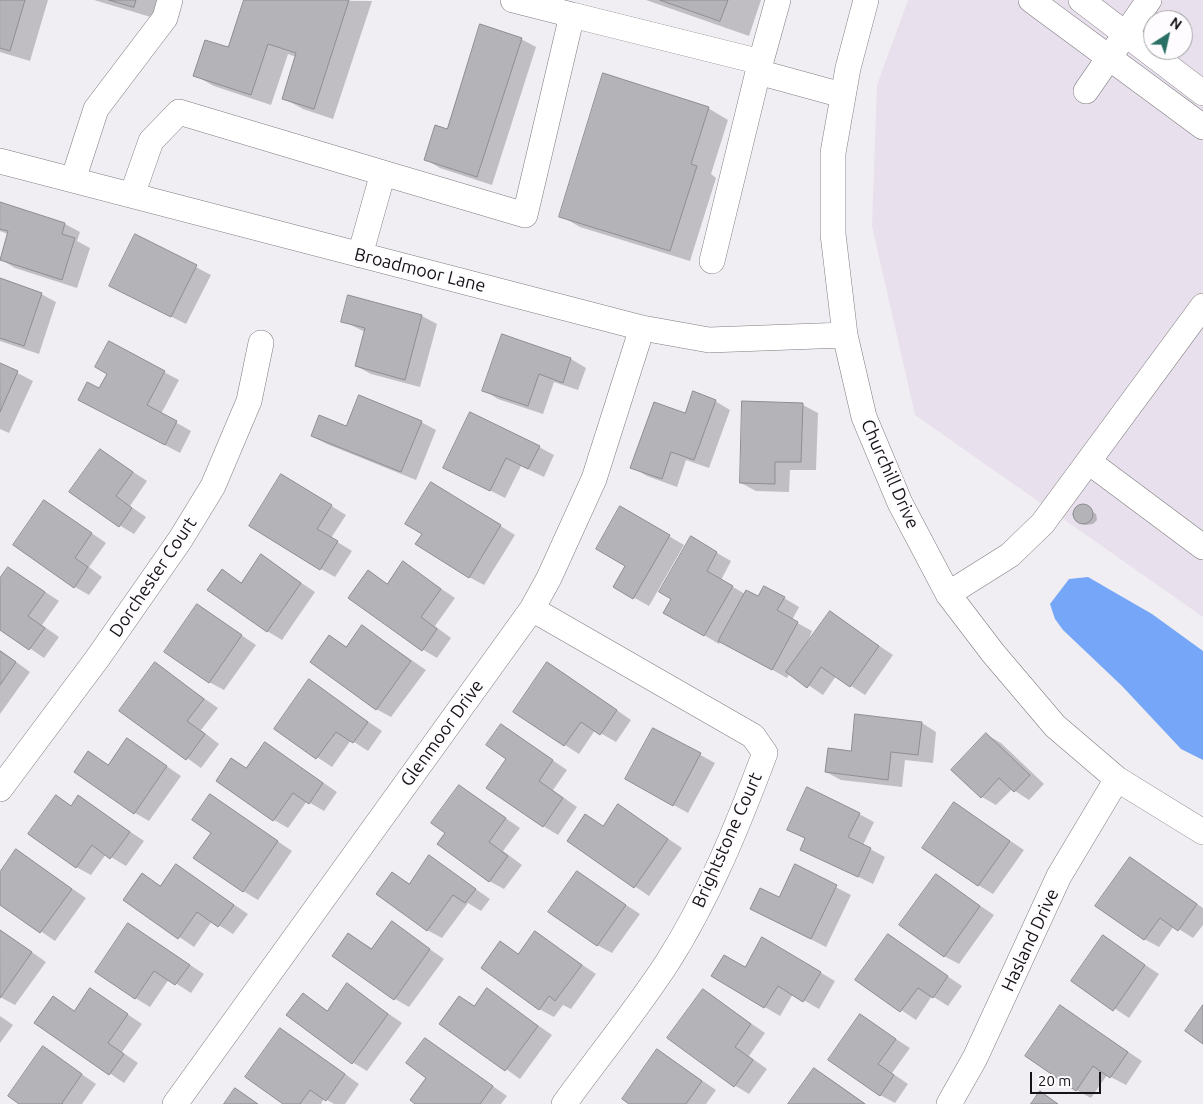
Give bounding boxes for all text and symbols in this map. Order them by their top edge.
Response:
north arrow [1143,10,1193,60]
text: N [1167,14,1185,33]
street label: Broadmoor Lane [352,243,488,297]
street label: Churchill Drive [856,416,924,532]
street label: Dorchester Court [105,513,201,641]
street label: Glenmoor Drive [396,675,488,791]
street label: Brightstone Court [687,769,767,911]
street label: Hasland Drive [997,885,1063,995]
scale bar [1033,1062,1104,1094]
text: 20 m [1038,1072,1071,1089]

